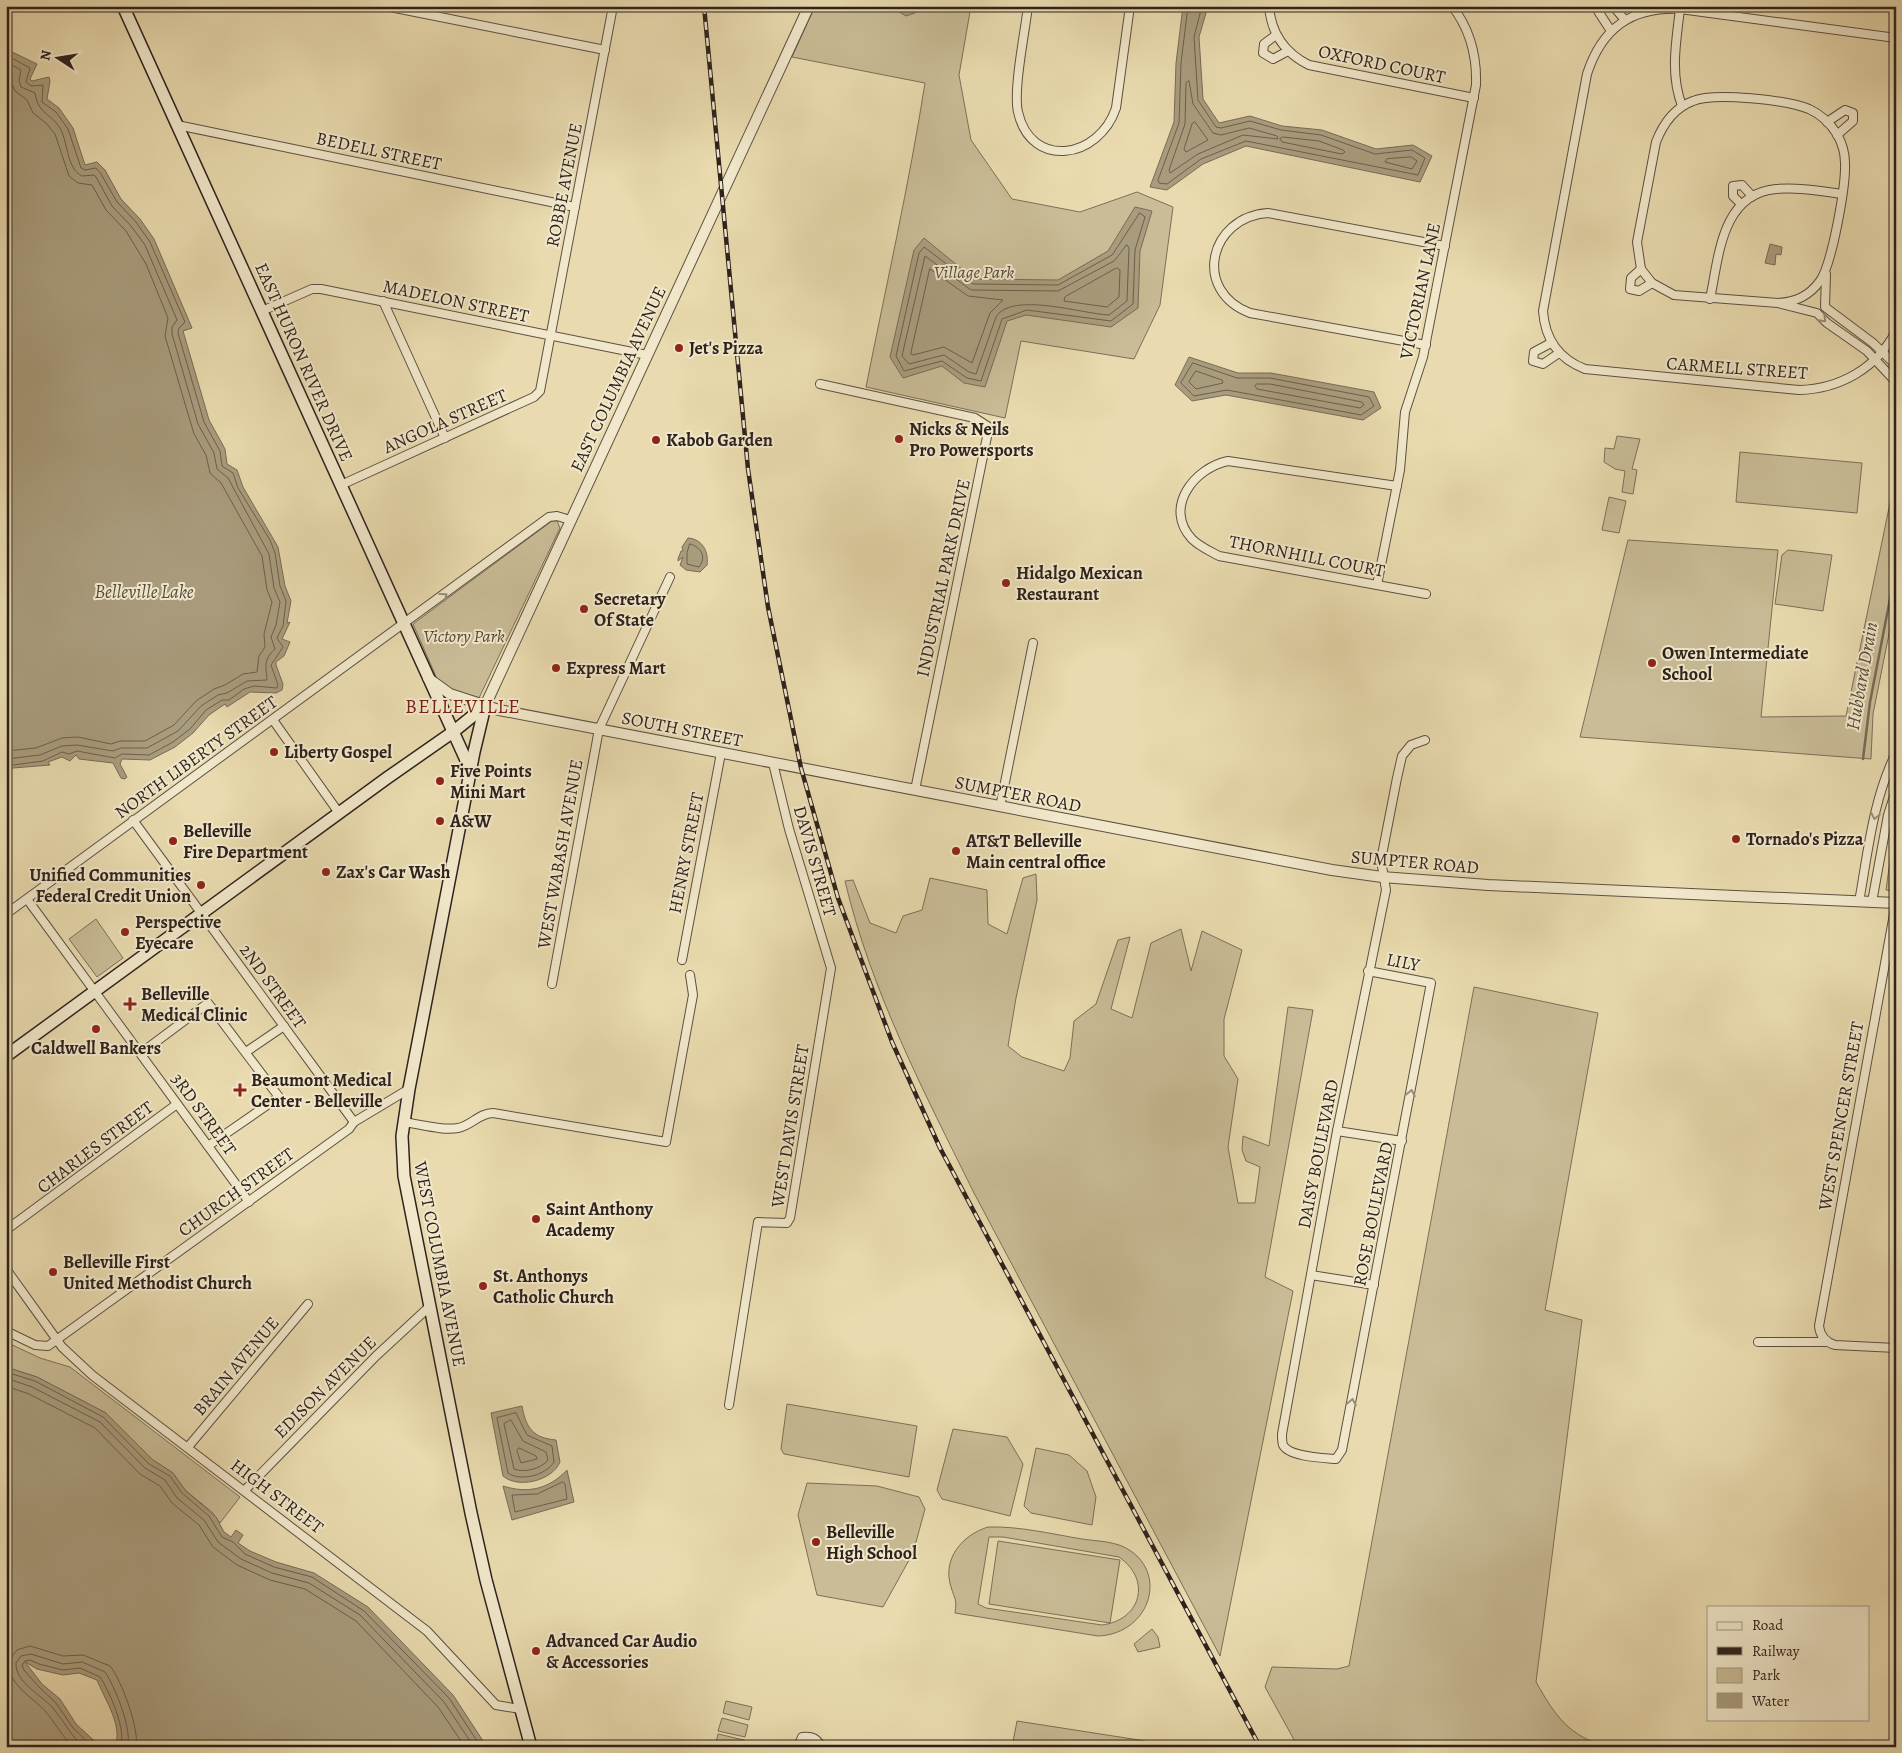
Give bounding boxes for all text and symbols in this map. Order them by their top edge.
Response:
north arrow [32,32,82,82]
street label: OXFORD COURT [1316,39,1448,89]
text: N [35,48,56,62]
street label: ROBBE AVENUE [540,121,588,249]
street label: BEDELL STREET [314,126,444,176]
street label: VICTORIAN LANE [1394,221,1446,362]
street label: EAST HURON RIVER DRIVE [249,259,359,465]
park label: Village Park [934,260,1014,284]
street label: MADELON STREET [381,274,531,328]
street label: EAST COLUMBIA AVENUE [564,282,672,476]
one-way arrow [1817,313,1826,322]
place label: Jet's Pizza [689,336,763,360]
marker: Jet's Pizza [673,342,685,354]
street label: CARMELL STREET [1666,351,1809,385]
street label: ANGOLA STREET [378,383,511,459]
place label: Nicks & Neils Pro Powersports [909,417,1034,462]
place label: Kabob Garden [666,428,773,452]
marker: Nicks & Neils Pro Powersports [893,433,905,445]
marker: Kabob Garden [650,434,662,446]
street label: INDUSTRIAL PARK DRIVE [910,477,976,679]
street label: THORNHILL COURT [1227,529,1387,583]
place label: Hidalgo Mexican Restaurant [1016,561,1143,606]
marker: Hidalgo Mexican Restaurant [1000,577,1012,589]
water label: Belleville Lake [94,579,194,605]
place label: Secretary Of State [594,587,666,632]
one-way arrow [438,592,447,602]
marker: Secretary Of State [578,603,590,615]
water label: Hubbard Drain [1840,620,1884,732]
park label: Victory Park [423,624,505,648]
place label: Owen Intermediate School [1662,641,1809,686]
place label: Express Mart [566,656,666,680]
marker: Owen Intermediate School [1646,657,1658,669]
marker: Express Mart [550,662,562,674]
street label: NORTH LIBERTY STREET [110,690,282,824]
district label: BELLEVILLE [405,693,521,720]
street label: SOUTH STREET [619,706,745,753]
place label: Liberty Gospel [284,740,392,764]
marker: Liberty Gospel [268,746,280,758]
street label: WEST WABASH AVENUE [531,757,588,952]
place label: Five Points Mini Mart [450,759,532,804]
street label: SUMPTER ROAD [953,770,1083,818]
marker: Five Points Mini Mart [434,775,446,787]
street label: HENRY STREET [662,790,710,916]
street label: DAVIS STREET [788,803,842,919]
place label: A&W [449,809,492,833]
one-way arrow [1870,811,1881,820]
marker: A&W [434,815,446,827]
place label: Belleville Fire Department [183,819,308,864]
place label: Tornado's Pizza [1746,827,1864,851]
place label: AT&T Belleville Main central office [965,829,1106,874]
marker: Tornado's Pizza [1730,833,1742,845]
marker: Belleville Fire Department [167,835,179,847]
street label: SUMPTER ROAD [1350,844,1480,880]
marker: AT&T Belleville Main central office [950,845,962,857]
place label: Zax's Car Wash [336,860,451,884]
place label: Unified Communities Federal Credit Union [29,863,191,908]
marker: Zax's Car Wash [320,866,332,878]
marker: Unified Communities Federal Credit Union [195,879,207,891]
place label: Perspective Eyecare [135,910,221,955]
marker: Perspective Eyecare [119,926,131,938]
street label: 2ND STREET [234,939,312,1033]
street label: LILY [1384,947,1423,977]
place label: Belleville Medical Clinic [141,982,248,1027]
marker: Belleville Medical Clinic [123,997,137,1011]
street label: WEST SPENCER STREET [1812,1020,1869,1213]
marker: Caldwell Bankers [90,1023,102,1035]
place label: Caldwell Bankers [31,1036,161,1060]
street label: WEST DAVIS STREET [765,1043,815,1210]
street label: 3RD STREET [166,1068,242,1160]
place label: Beaumont Medical Center - Belleville [251,1068,392,1113]
street label: DAISY BOULEVARD [1292,1077,1344,1231]
marker: Beaumont Medical Center - Belleville [233,1083,247,1097]
one-way arrow [1405,1089,1415,1098]
street label: CHARLES STREET [32,1095,158,1199]
street label: ROSE BOULEVARD [1347,1140,1399,1288]
street label: CHURCH STREET [173,1142,299,1242]
street label: WEST COLUMBIA AVENUE [408,1158,472,1369]
place label: Saint Anthony Academy [545,1197,653,1242]
marker: Saint Anthony Academy [530,1213,542,1225]
place label: Belleville First United Methodist Church [63,1250,252,1295]
place label: St. Anthonys Catholic Church [493,1264,614,1309]
marker: Belleville First United Methodist Church [47,1266,59,1278]
marker: St. Anthonys Catholic Church [477,1280,489,1292]
street label: BRAIN AVENUE [187,1311,285,1421]
street label: EDISON AVENUE [269,1331,381,1443]
one-way arrow [1346,1398,1356,1407]
street label: HIGH STREET [226,1453,329,1539]
place label: Belleville High School [826,1520,917,1565]
marker: Belleville High School [810,1536,822,1548]
legend [1707,1606,1870,1720]
text: Road [1752,1615,1784,1635]
place label: Advanced Car Audio & Accessories [545,1629,697,1674]
text: Railway [1752,1641,1800,1661]
marker: Advanced Car Audio & Accessories [530,1645,542,1657]
text: Park [1752,1665,1781,1685]
text: Water [1751,1691,1789,1711]

